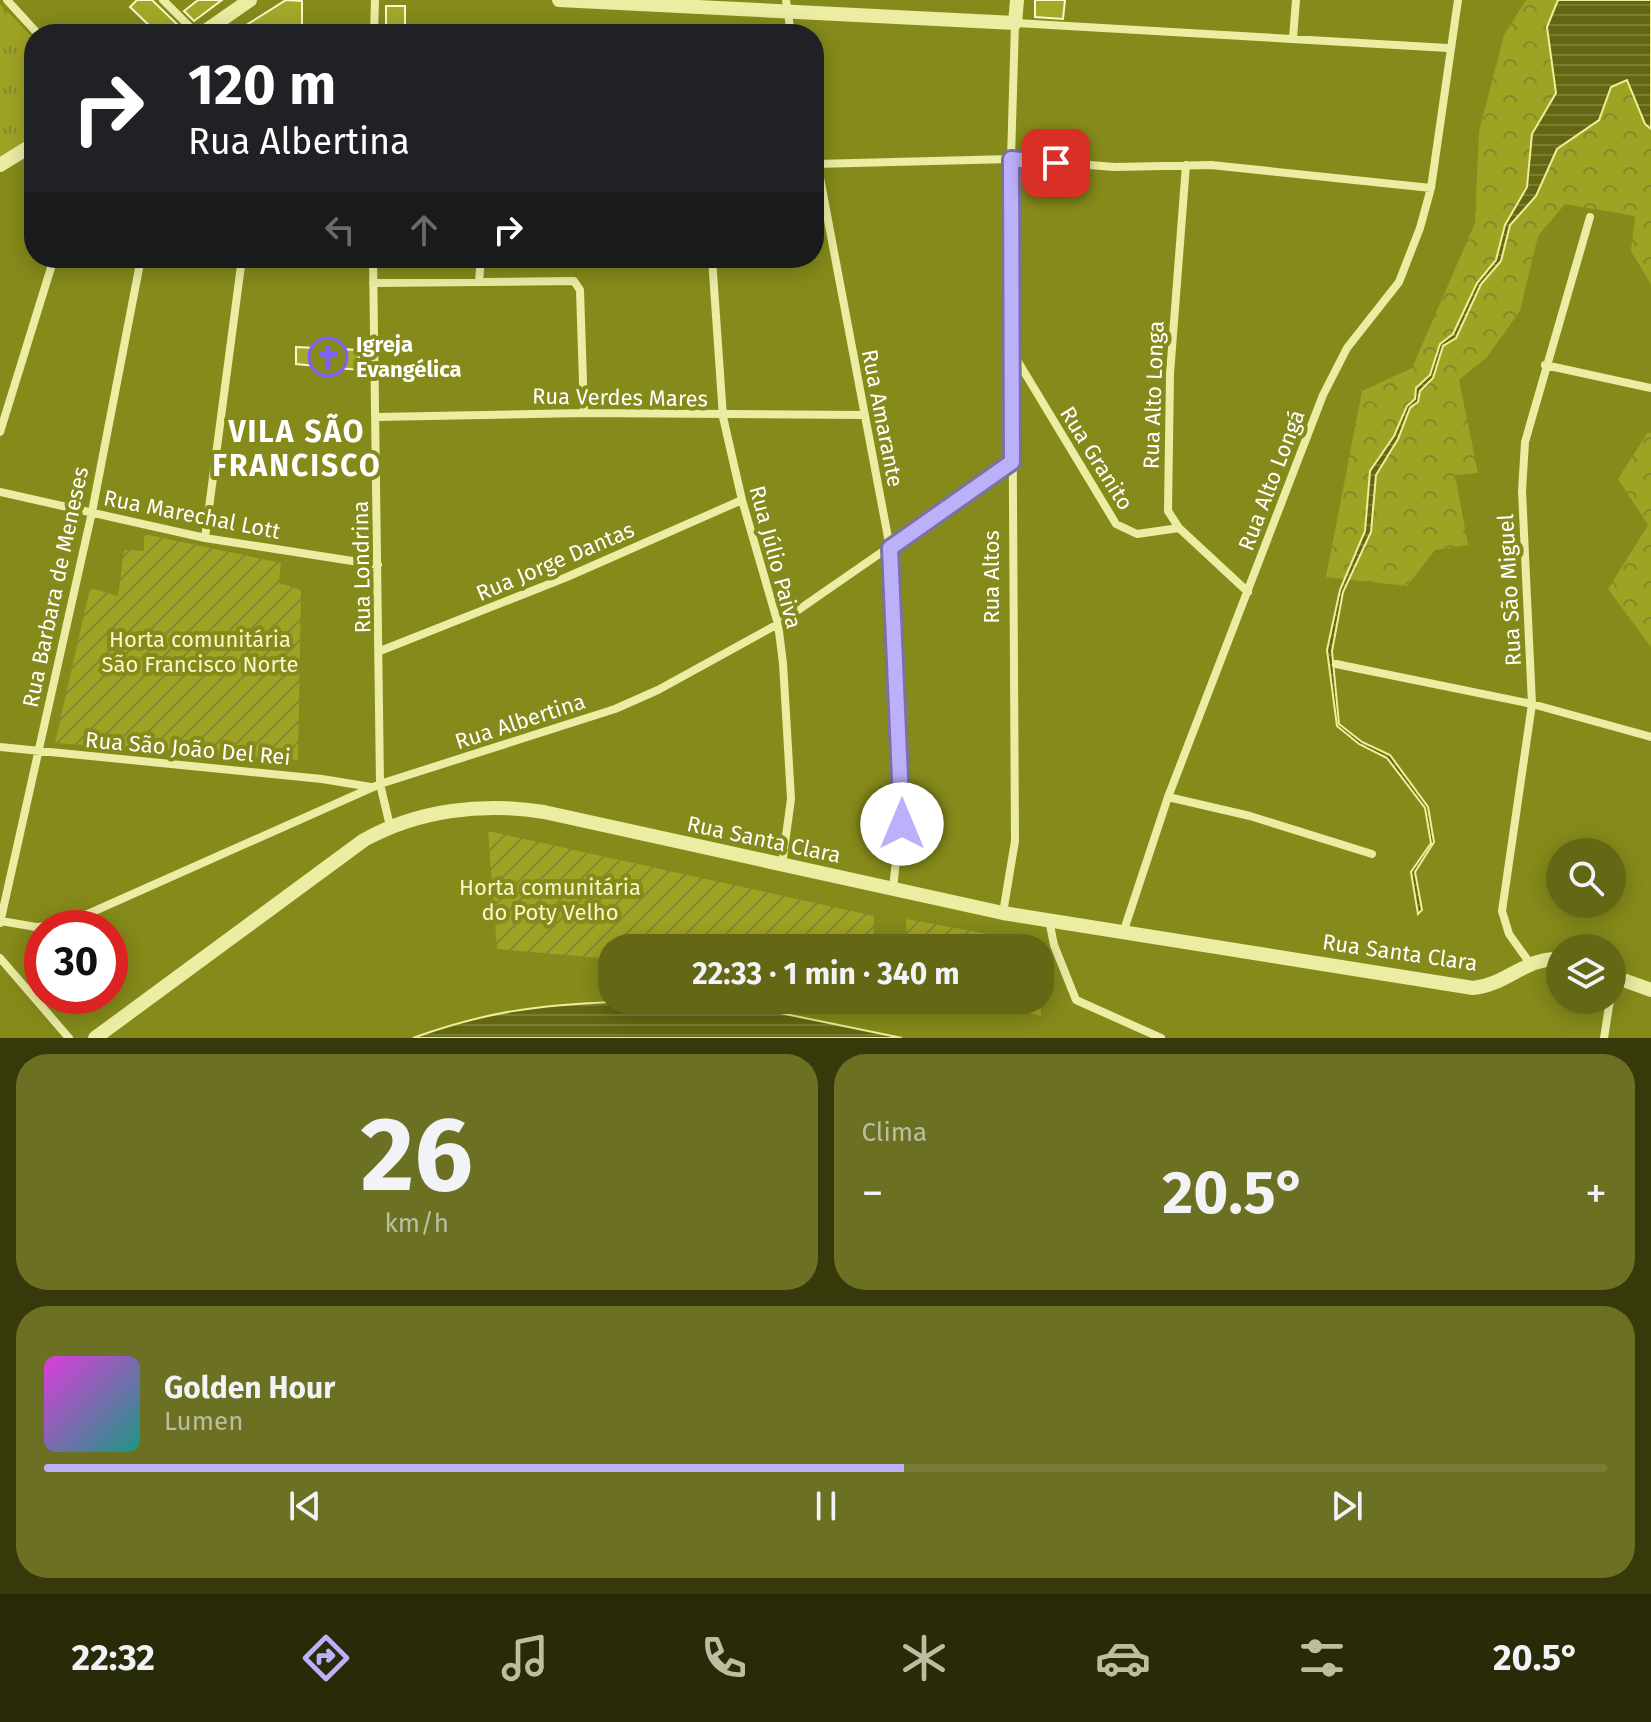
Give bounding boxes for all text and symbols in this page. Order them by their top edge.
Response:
text: 120 m [188,52,336,119]
icon: right [56,56,160,160]
text: Rua Albertina [188,120,410,164]
pin [1022,129,1090,197]
icon: arrive [1034,141,1078,185]
icon: left [318,208,362,252]
icon: ahead [402,208,446,252]
icon: right [486,208,530,252]
street label: Rua Alto Longa [1137,320,1170,470]
place label: Igreja Evangélica [356,331,462,383]
church icon: Igreja Evangélica [307,336,349,378]
street label: Rua Amarante [856,347,909,489]
street label: Rua Verdes Mares [532,382,708,413]
street label: Rua Granito [1054,401,1139,515]
street label: Rua Alto Longá [1232,406,1311,554]
district label: VILA SÃO FRANCISCO [212,413,382,484]
street label: Rua Barbara de Meneses [17,464,94,710]
street label: Rua Júlio Paiva [743,483,808,632]
street label: Rua Marechal Lott [101,484,283,545]
street label: Rua Londrina [347,500,376,634]
street label: Rua São Miguel [1492,513,1527,667]
street label: Rua Jorge Dantas [472,516,638,607]
street label: Rua Altos [978,530,1005,624]
park label: Horta comunitária São Francisco Norte [102,626,298,678]
street label: Rua Albertina [452,688,589,755]
street label: Rua São João Del Rei [84,726,292,771]
position arrow [860,782,944,866]
street label: Rua Santa Clara [685,810,843,869]
map controls [1546,838,1626,1014]
button: search [1546,838,1626,918]
park label: Horta comunitária do Poty Velho [459,874,641,926]
speed limit sign: 30 [24,910,128,1014]
street label: Rua Santa Clara [1321,928,1479,977]
button: layers [1546,934,1626,1014]
text: 22:33 · 1 min · 340 m [692,956,960,992]
text: 26 [361,1093,473,1218]
text: Clima [862,1117,927,1148]
text: 20.5° [1162,1157,1306,1229]
text: − [862,1167,884,1220]
text: + [1585,1167,1607,1220]
text: km/h [385,1208,449,1239]
text: Golden Hour [164,1370,335,1406]
text: Lumen [164,1406,243,1437]
icon: previous [283,1484,327,1528]
icon: pause [804,1484,848,1528]
icon: next [1325,1484,1369,1528]
icon: directions [298,1630,354,1686]
icon: music [497,1630,553,1686]
icon: phone [696,1630,752,1686]
icon: climate [896,1630,952,1686]
icon: car [1095,1630,1151,1686]
icon: filters [1294,1630,1350,1686]
text: 22:32 [72,1636,155,1680]
text: 20.5° [1493,1636,1579,1680]

